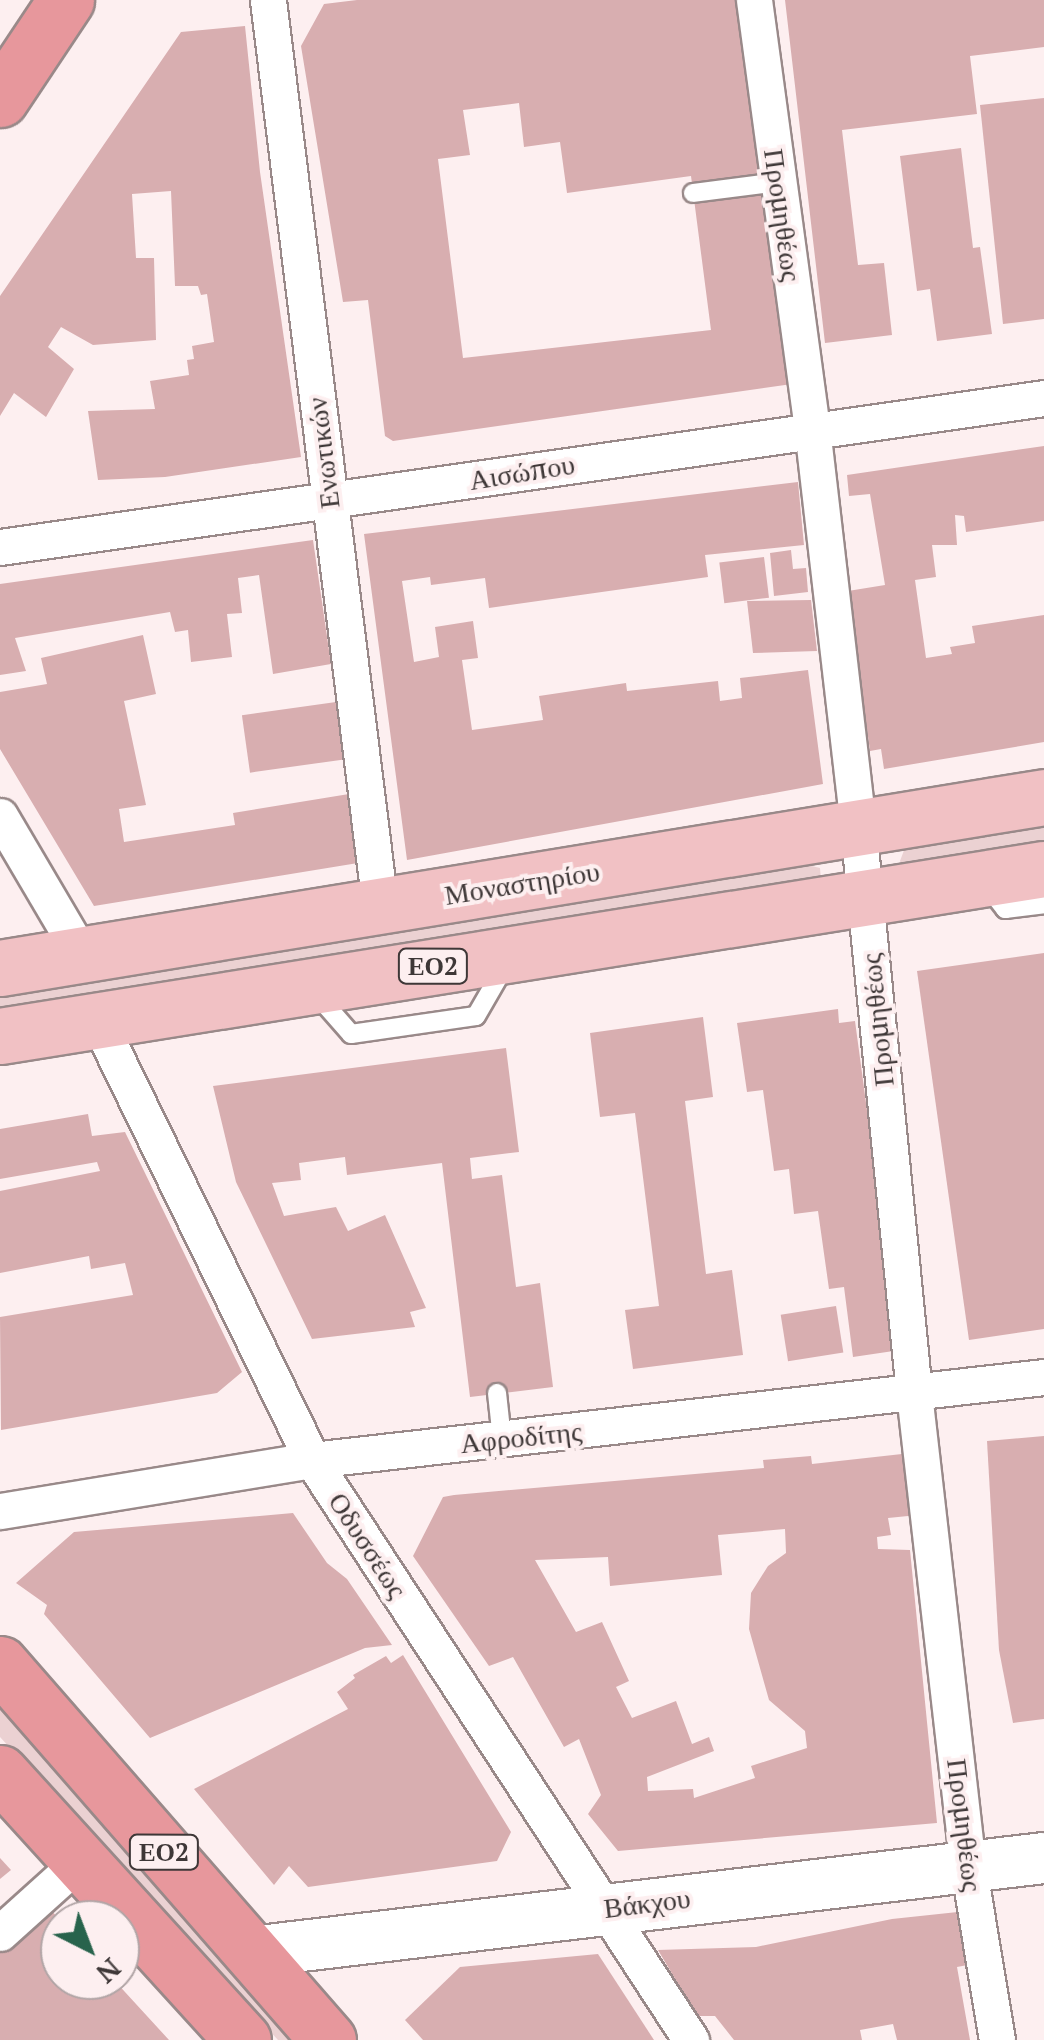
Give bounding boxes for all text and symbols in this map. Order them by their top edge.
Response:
street label: Προμηθέως [757,147,809,283]
street label: Ενωτικών [300,395,346,511]
street label: Αισώπου [467,447,577,497]
street label: Μοναστηρίου [442,854,602,912]
road number: ΕΟ2 [396,946,470,986]
street label: Προμηθέως [853,952,901,1088]
street label: Αφροδίτης [459,1414,583,1460]
street label: Οδυσσέως [322,1486,414,1604]
street label: Προμηθέως [940,1757,990,1893]
road number: ΕΟ2 [126,1832,202,1872]
street label: Βάκχου [602,1881,692,1925]
north arrow [40,1900,140,2000]
text: N [89,1950,129,1992]

